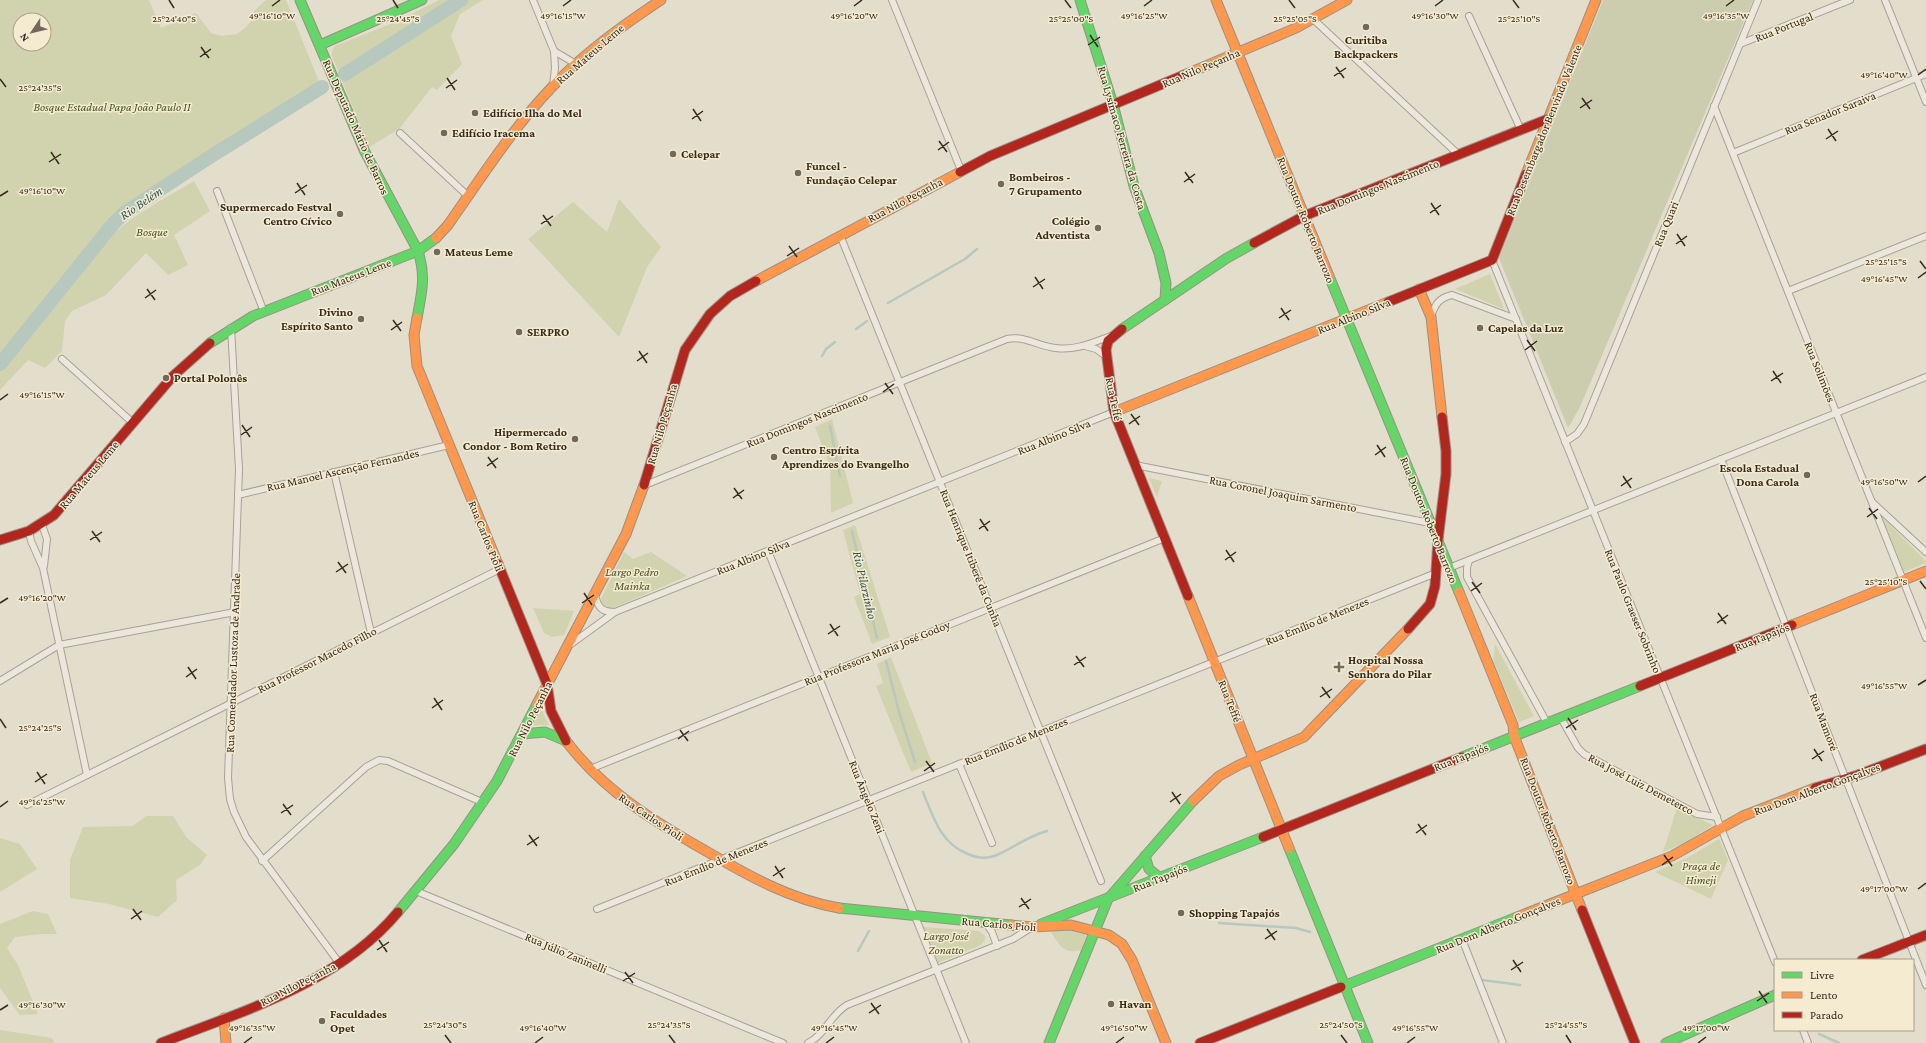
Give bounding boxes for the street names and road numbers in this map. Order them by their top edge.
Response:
street label: Rua Portugal [1753,9,1815,45]
street label: Rua Mateus Leme [553,21,627,87]
street label: Rua Desembargador Benvindo Valente [1503,42,1585,218]
street label: Rua Nilo Peçanha [1160,45,1242,91]
street label: Rua Deputado Mário de Barros [320,57,392,197]
street label: Rua Lysímaco Ferreira da Costa [1095,65,1149,212]
street label: Rua Senador Saraiva [1782,88,1878,138]
street label: Rua Doutor Roberto Barrozo [1274,155,1338,285]
street label: Rua Domingos Nascimento [1315,156,1441,218]
street label: Rua Nilo Peçanha [865,174,945,226]
street label: Rua Quari [1651,199,1681,249]
street label: Rua Mateus Leme [309,255,393,299]
street label: Rua Albino Silva [1315,295,1393,337]
street label: Rua Solimões [1801,340,1839,405]
street label: Rua Teffé [1103,376,1125,422]
street label: Rua Nilo Peçanha [644,382,680,466]
street label: Rua Domingos Nascimento [744,389,870,451]
street label: Rua Albino Silva [1015,416,1093,458]
street label: Rua Mateus Leme [56,438,122,512]
street label: Rua Manoel Ascenção Fernandes [265,446,421,494]
street label: Rua Doutor Roberto Barrozo [1397,455,1461,585]
street label: Rua Coronel Joaquim Sarmento [1208,473,1358,515]
street label: Rua Henrique Itiberê da Cunha [937,487,1005,629]
street label: Rua Carlos Pioli [465,499,507,573]
street label: Rua Albino Silva [714,536,792,578]
street label: Rua Paulo Graeser Sobrinho [1602,547,1664,675]
street label: Rua Comendador Lustoza de Andrade [223,573,243,753]
street label: Rua Emílio de Menezes [1263,594,1371,648]
street label: Rua Professora Maria José Godoy [802,617,953,689]
street label: Rua Tapajós [1733,620,1792,654]
street label: Rua Professor Macedo Filho [255,624,379,696]
street label: Rua Nilo Peçanha [505,678,555,759]
street label: Rua Teffé [1215,678,1245,724]
street label: Rua Mamoré [1807,691,1841,753]
street label: Rua Emílio de Menezes [962,714,1070,768]
street label: Rua Tapajós [1432,740,1491,774]
street label: Rua José Luiz Demeterco [1586,750,1696,818]
street label: Rua Doutor Roberto Barrozo [1517,755,1579,887]
street label: Rua Ângelo Zeni [846,758,888,836]
street label: Rua Dom Alberto Gonçalves [1752,760,1882,818]
street label: Rua Carlos Pioli [616,790,686,844]
street label: Rua Emílio de Menezes [662,835,770,889]
street label: Rua Tapajós [1131,861,1190,895]
street label: Rua Dom Alberto Gonçalves [1434,893,1563,956]
street label: Rua Carlos Pioli [961,914,1037,934]
street label: Rua Júlio Zaninelli [523,929,609,977]
street label: Rua Nilo Peçanha [258,959,339,1009]

